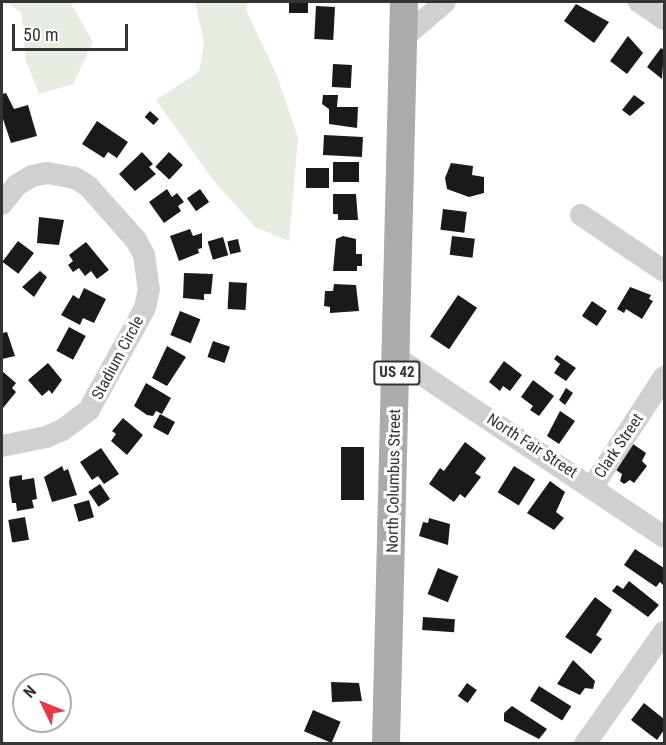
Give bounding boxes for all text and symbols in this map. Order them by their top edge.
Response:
scale bar [15,12,130,50]
text: 50 m [23,24,58,45]
street label: Stadium Circle [88,313,148,403]
road number: US 42 [373,361,421,385]
street label: North Columbus Street [383,409,405,553]
street label: North Fair Street [483,410,581,482]
street label: Clark Street [590,410,648,482]
north arrow [12,673,72,733]
text: N [20,682,40,702]

